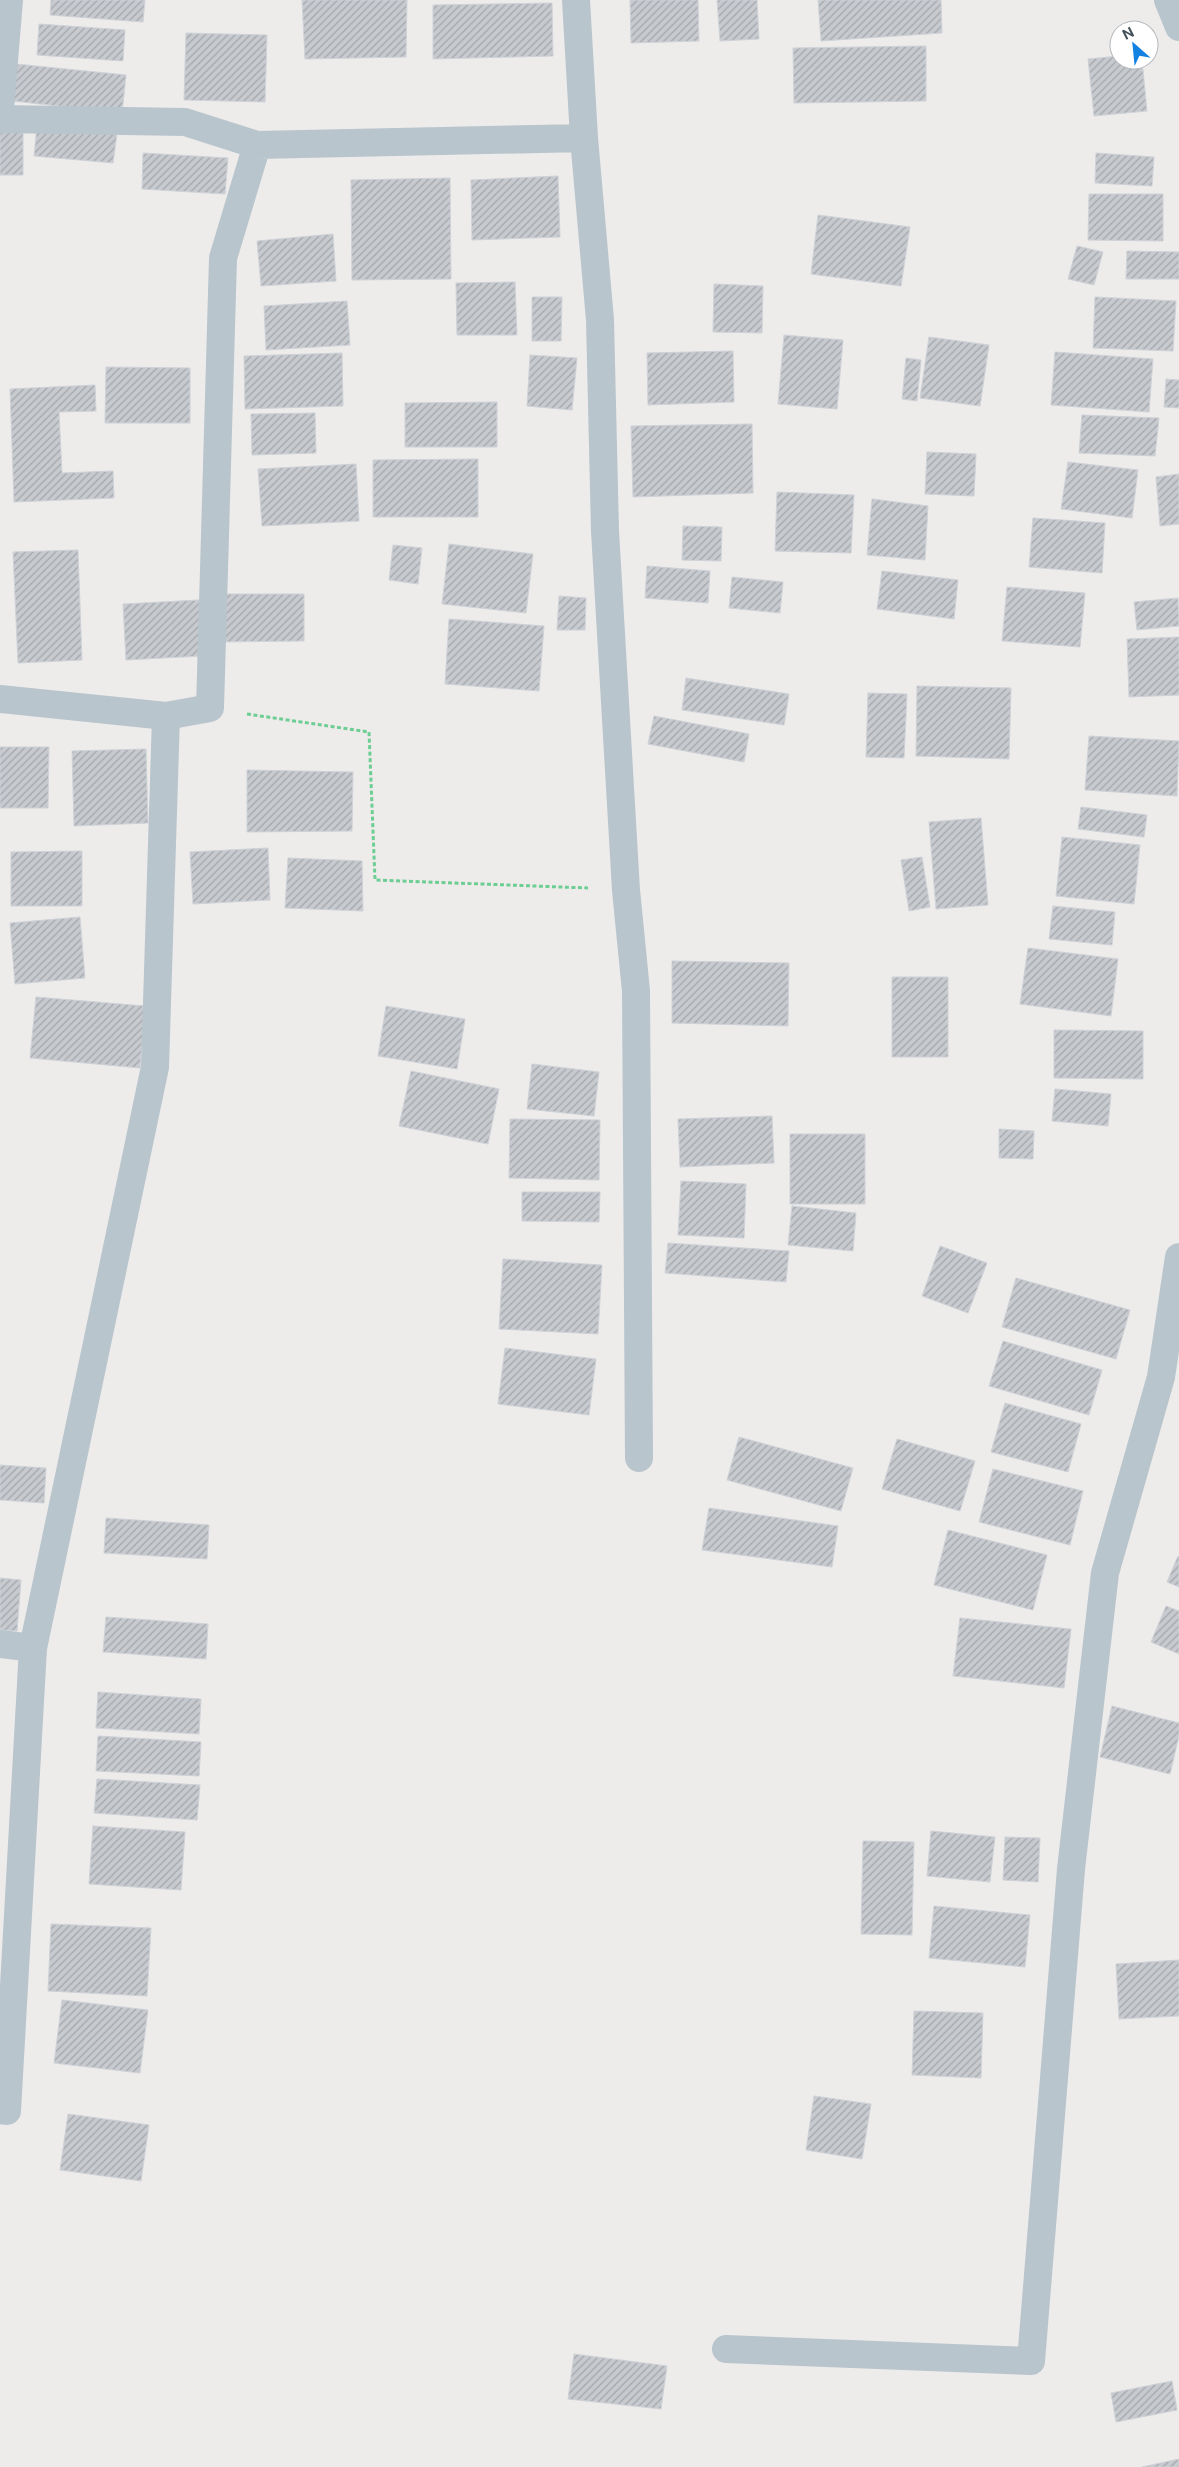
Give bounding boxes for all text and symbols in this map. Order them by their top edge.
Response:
north arrow [1109,20,1159,70]
text: N [1120,24,1137,43]

